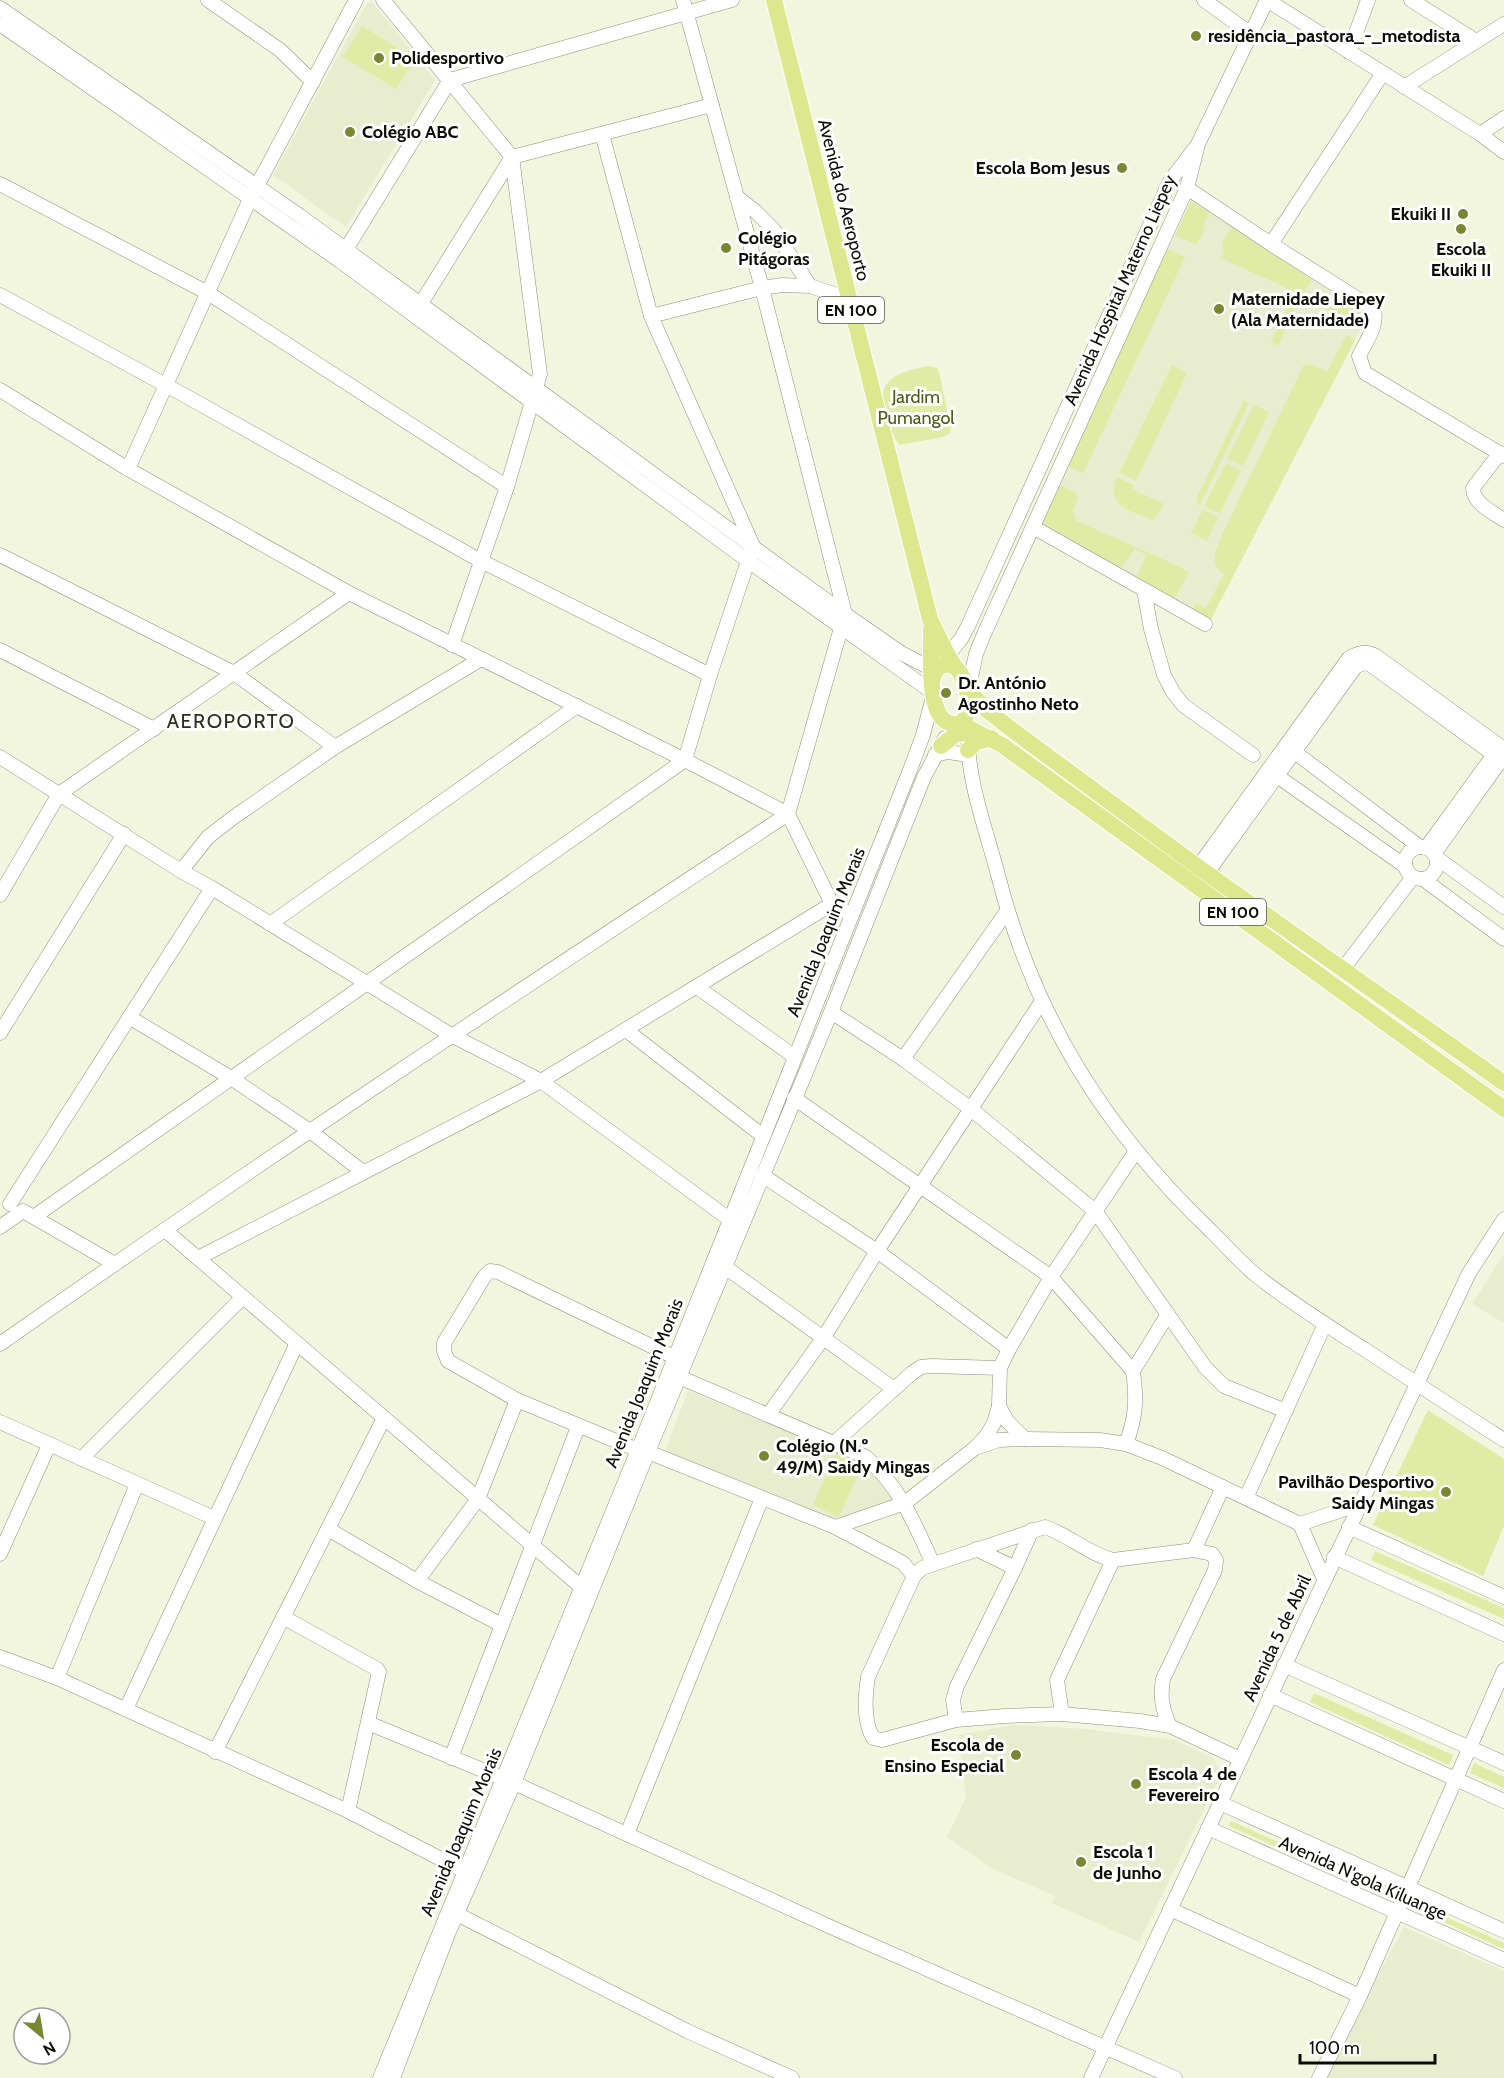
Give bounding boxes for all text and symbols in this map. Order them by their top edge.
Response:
place label: residência_pastora_-_metodista [1208,25,1460,47]
marker: residência_pastora_-_metodista [1189,29,1203,43]
place label: Polidesportivo [391,47,504,69]
marker: Polidesportivo [372,51,386,65]
street label: Avenida do Aeroporto [813,117,875,283]
place label: Colégio ABC [362,121,459,143]
marker: Colégio ABC [343,125,357,139]
place label: Escola Bom Jesus [976,157,1110,179]
marker: Escola Bom Jesus [1115,161,1129,175]
street label: Avenida Hospital Materno Liepey [1059,171,1181,409]
place label: Ekuiki II [1391,203,1451,225]
marker: Ekuiki II [1456,207,1470,221]
marker: Escola Ekuiki II [1454,222,1468,236]
place label: Colégio Pitágoras [738,227,810,270]
place label: Escola Ekuiki II [1431,238,1491,281]
marker: Colégio Pitágoras [719,241,733,255]
place label: Maternidade Liepey (Ala Maternidade) [1231,288,1385,331]
road number: EN 100 [818,297,884,323]
marker: Maternidade Liepey (Ala Maternidade) [1212,302,1226,316]
park label: Jardim Pumangol [877,386,955,429]
place label: Dr. António Agostinho Neto [958,672,1079,715]
marker: Dr. António Agostinho Neto [939,686,953,700]
district label: AEROPORTO [167,709,295,733]
street label: Avenida Joaquim Morais [782,844,870,1020]
road number: EN 100 [1200,899,1266,925]
street label: Avenida Joaquim Morais [600,1295,688,1471]
place label: Colégio (N.º 49/M) Saidy Mingas [776,1435,930,1478]
marker: Colégio (N.º 49/M) Saidy Mingas [757,1449,771,1463]
place label: Pavilhão Desportivo Saidy Mingas [1278,1471,1434,1514]
marker: Pavilhão Desportivo Saidy Mingas [1439,1485,1453,1499]
street label: Avenida 5 de Abril [1238,1571,1316,1705]
place label: Escola de Ensino Especial [884,1734,1004,1777]
street label: Avenida Joaquim Morais [416,1745,506,1919]
marker: Escola de Ensino Especial [1009,1748,1023,1762]
place label: Escola 4 de Fevereiro [1148,1763,1237,1806]
marker: Escola 4 de Fevereiro [1129,1777,1143,1791]
street label: Avenida N'gola Kiluange [1276,1831,1450,1925]
place label: Escola 1 de Junho [1093,1841,1162,1884]
marker: Escola 1 de Junho [1074,1855,1088,1869]
north arrow [12,2006,72,2066]
scale bar [1300,2027,1435,2065]
text: 100 m [1309,2037,1360,2059]
text: N [40,2038,59,2060]

